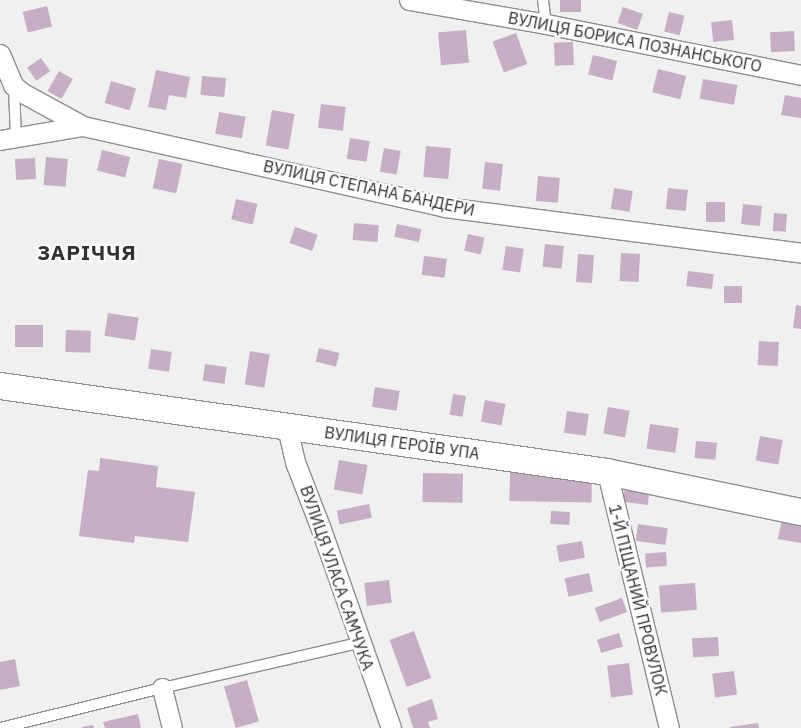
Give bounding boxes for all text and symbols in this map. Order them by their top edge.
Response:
street label: ВУЛИЦЯ БОРИСА ПОЗНАНСЬКОГО [506,8,764,76]
street label: ВУЛИЦЯ СТЕПАНА БАНДЕРИ [262,156,476,220]
district label: ЗАРІЧЧЯ [36,239,138,265]
street label: ВУЛИЦЯ ГЕРОЇВ УПА [323,423,481,463]
street label: ВУЛИЦЯ УЛАСА САМЧУКА [296,483,378,673]
street label: 1-Й ПІЩАНИЙ ПРОВУЛОК [605,502,671,698]

